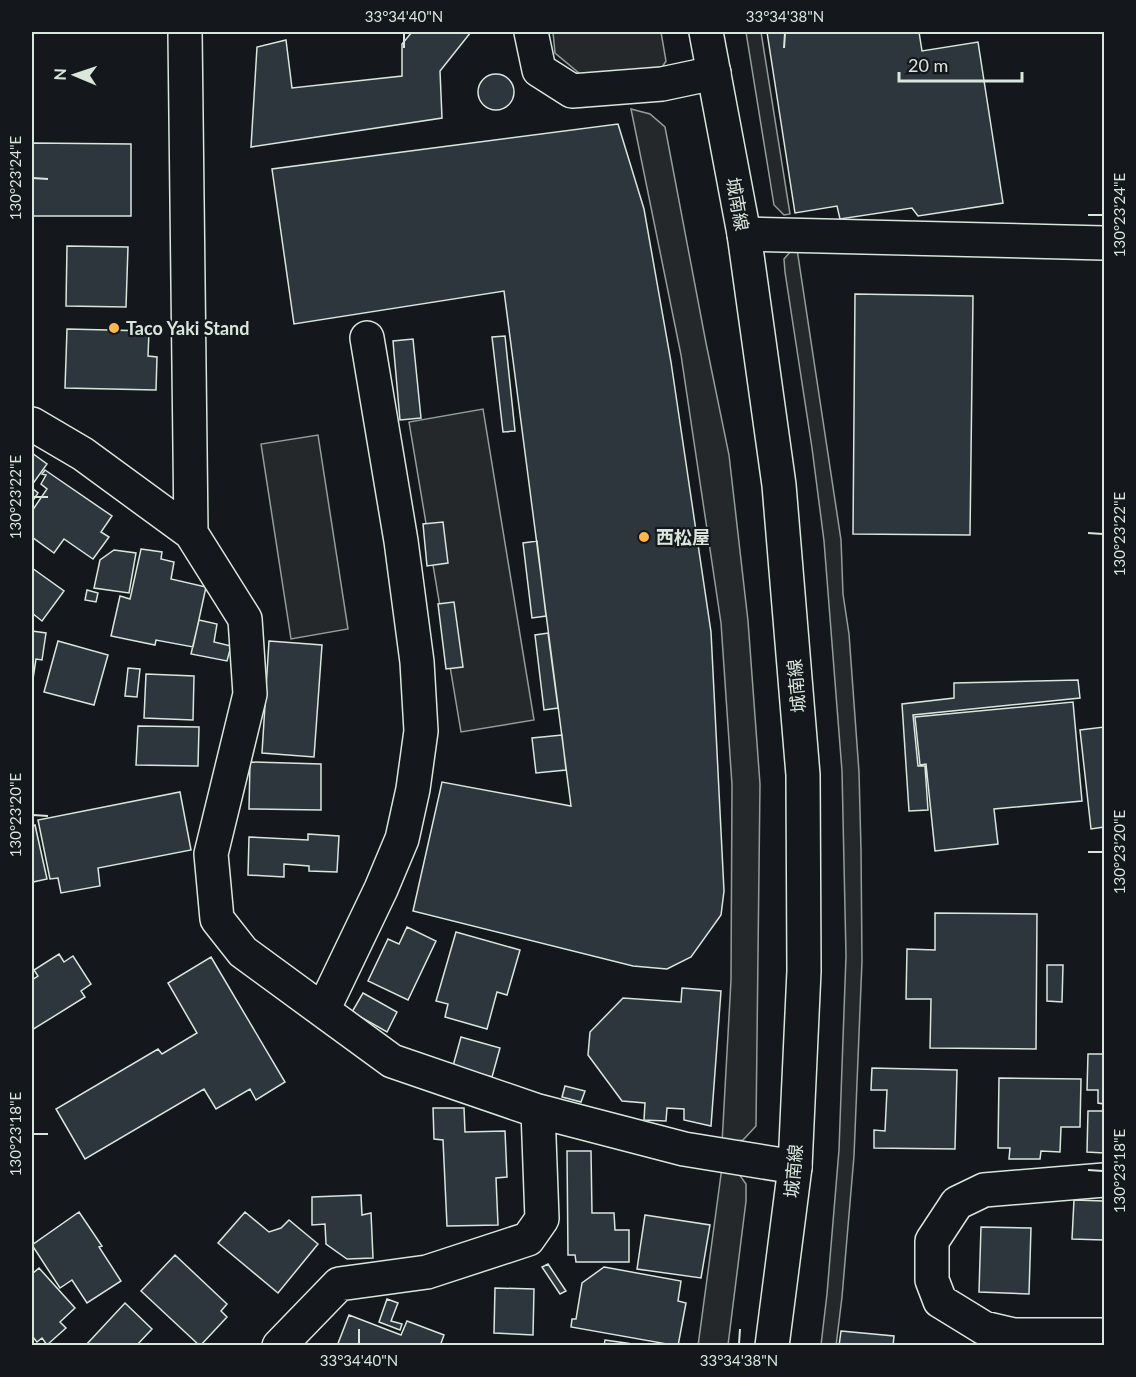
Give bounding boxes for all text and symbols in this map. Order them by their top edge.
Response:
text: 33°34'40"N [365,7,443,25]
text: 33°34'38"N [746,7,824,25]
north arrow [45,45,105,105]
scale bar [899,45,1022,83]
text: 20 m [908,54,948,76]
text: N [50,68,69,81]
text: 130°23'24"E [6,136,24,220]
text: 130°23'24"E [1110,173,1128,257]
street label: 城南線 [722,176,754,232]
place label: Taco Yaki Stand [126,317,249,339]
marker: Taco Yaki Stand [107,321,121,335]
text: 130°23'22"E [6,455,24,539]
text: 130°23'22"E [1110,492,1128,576]
place label: 西松屋 [656,526,710,548]
marker: 西松屋 [637,530,651,544]
street label: 城南線 [783,658,809,714]
text: 130°23'20"E [6,773,24,857]
text: 130°23'20"E [1110,810,1128,894]
text: 130°23'18"E [6,1092,24,1176]
text: 130°23'18"E [1110,1129,1128,1213]
street label: 城南線 [780,1143,806,1199]
text: 33°34'40"N [320,1351,398,1369]
text: 33°34'38"N [700,1351,778,1369]

